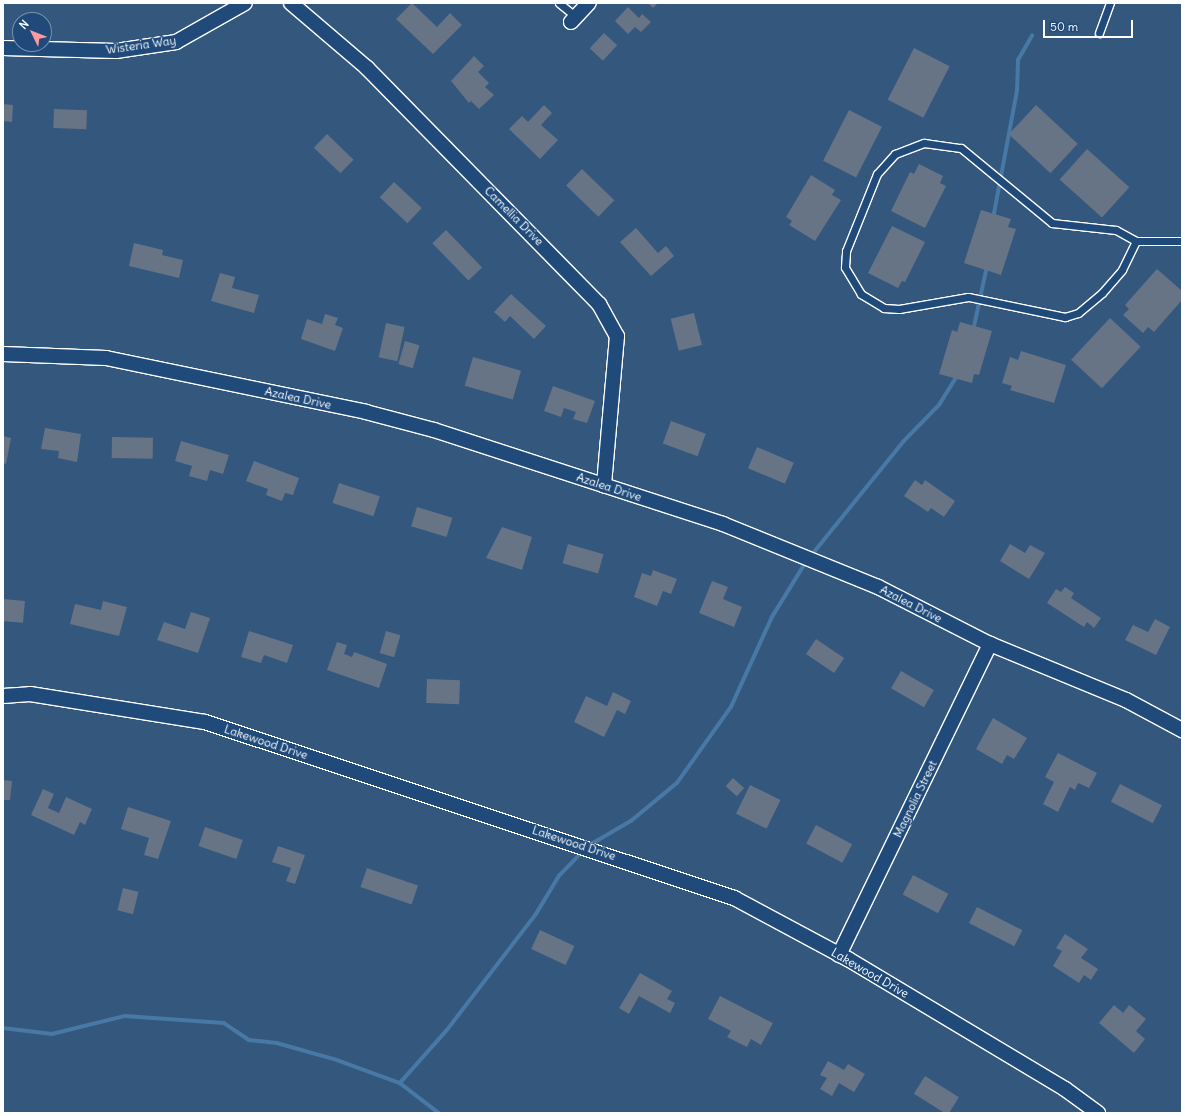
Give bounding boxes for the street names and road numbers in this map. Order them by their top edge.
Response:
street label: Wisteria Way [105,33,177,57]
street label: Camellia Drive [481,183,547,249]
street label: Azalea Drive [264,384,332,412]
street label: Azalea Drive [575,470,643,504]
street label: Azalea Drive [878,582,944,626]
street label: Lakewood Drive [222,722,310,762]
street label: Magnolia Street [890,758,940,840]
street label: Lakewood Drive [530,823,618,863]
street label: Lakewood Drive [829,945,911,1001]

